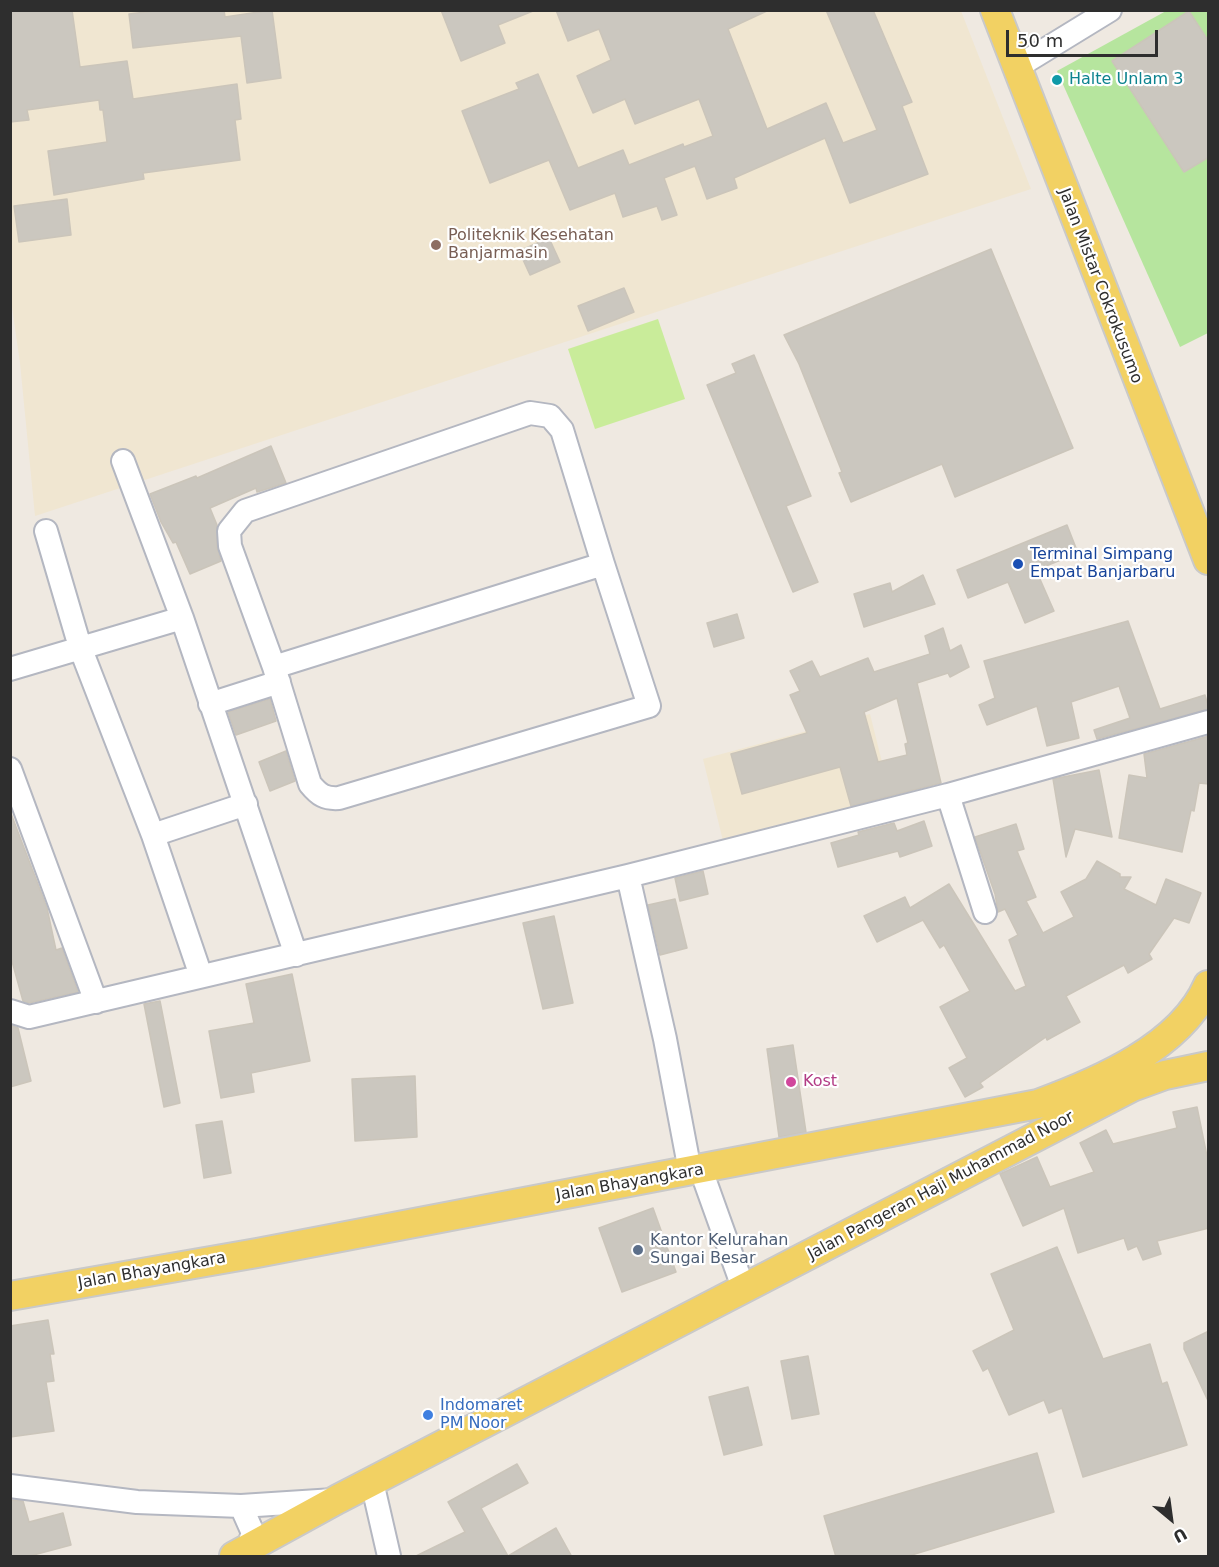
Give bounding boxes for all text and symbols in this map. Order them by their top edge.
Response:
scale bar [1009,18,1160,56]
text: 50 m [1017,30,1063,51]
place label: Halte Unlam 3 [1069,70,1183,90]
marker: Halte Unlam 3 [1050,73,1064,87]
street label: Jalan Mistar Cokrokusumo [1054,186,1146,386]
place label: Politeknik Kesehatan Banjarmasin [448,226,614,264]
marker: Politeknik Kesehatan Banjarmasin [429,238,443,252]
place label: Terminal Simpang Empat Banjarbaru [1030,545,1175,583]
marker: Terminal Simpang Empat Banjarbaru [1011,557,1025,571]
place label: Kost [803,1072,837,1092]
marker: Kost [784,1075,798,1089]
street label: Jalan Pangeran Haji Muhammad Noor [805,1107,1077,1265]
street label: Jalan Bhayangkara [555,1161,705,1205]
place label: Kantor Kelurahan Sungai Besar [650,1231,788,1269]
marker: Kantor Kelurahan Sungai Besar [631,1243,645,1257]
street label: Jalan Bhayangkara [77,1249,227,1293]
place label: Indomaret PM Noor [440,1396,523,1434]
marker: Indomaret PM Noor [421,1408,435,1422]
north arrow [1141,1489,1201,1549]
text: U [1170,1524,1190,1547]

